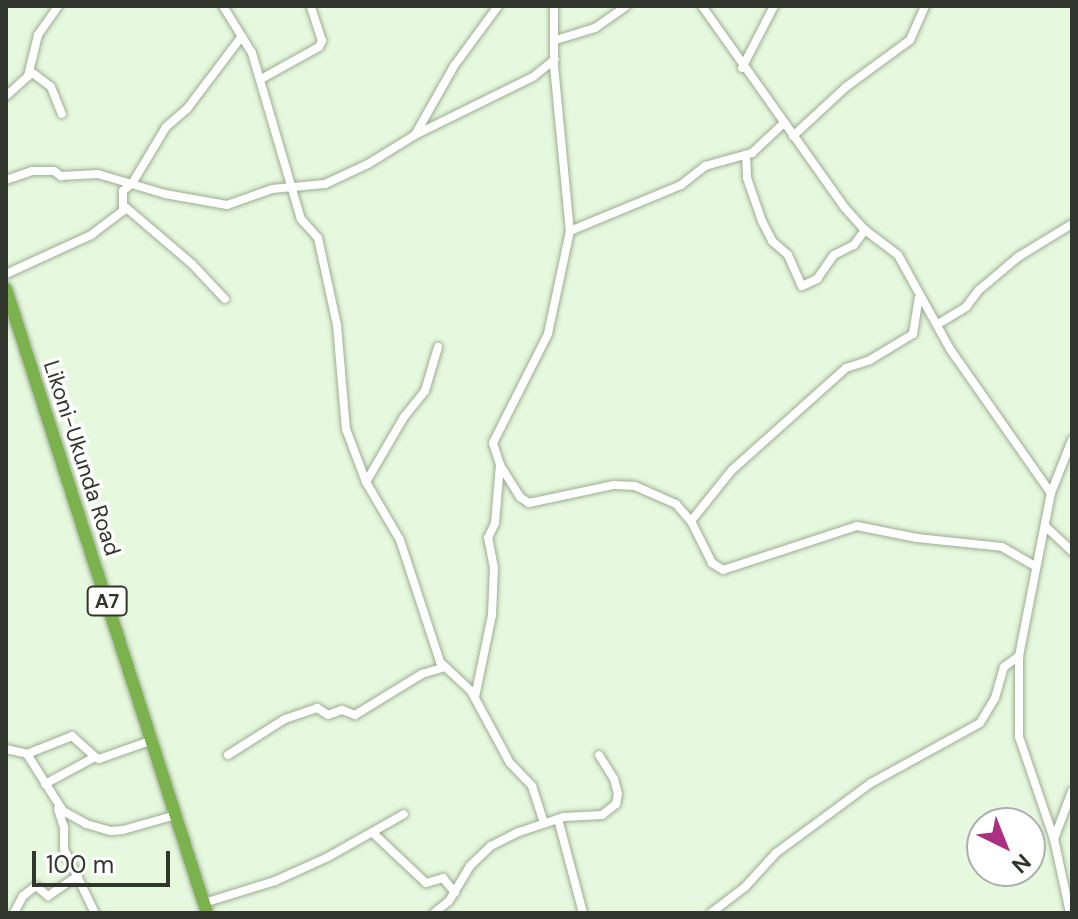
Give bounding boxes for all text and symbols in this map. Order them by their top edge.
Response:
street label: Likoni-Ukunda Road [38,357,126,559]
road number: A7 [85,585,129,617]
north arrow [966,807,1046,887]
scale bar [36,835,174,885]
text: N [1006,847,1037,880]
text: 100 m [46,849,114,880]

